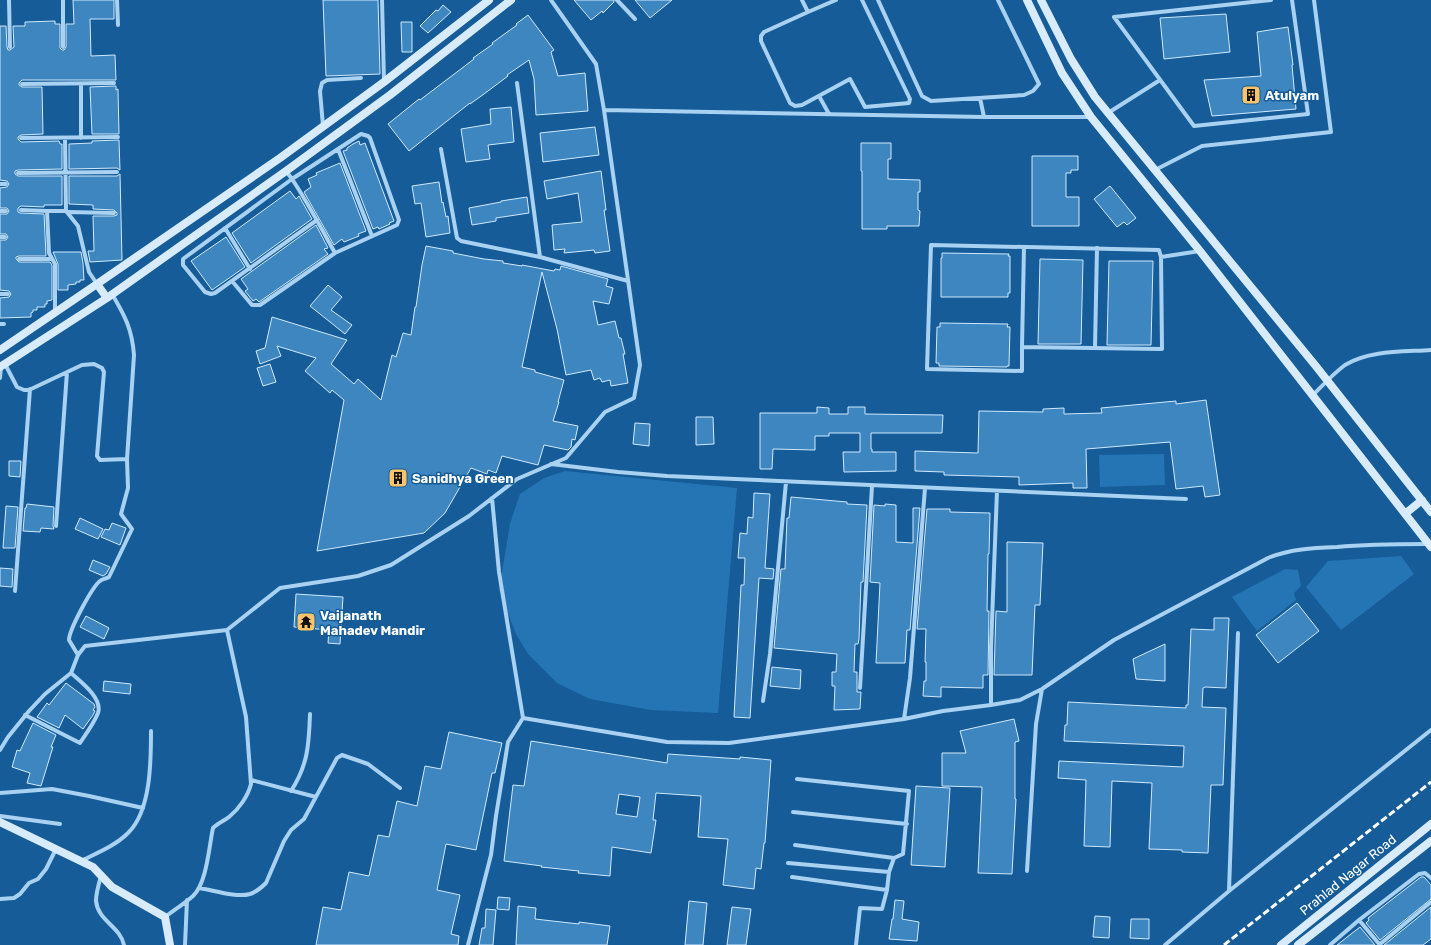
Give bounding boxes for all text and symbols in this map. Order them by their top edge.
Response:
building icon: Atulyam [1240,84,1262,106]
place label: Atulyam [1265,88,1319,103]
building icon: Sanidhya Green [387,467,409,489]
place label: Sanidhya Green [412,471,514,486]
place label: Vaijanath Mahadev Mandir [320,608,425,638]
temple icon: Vaijanath Mahadev Mandir [295,611,317,633]
street label: Prahlad Nagar Road [1297,832,1400,919]

